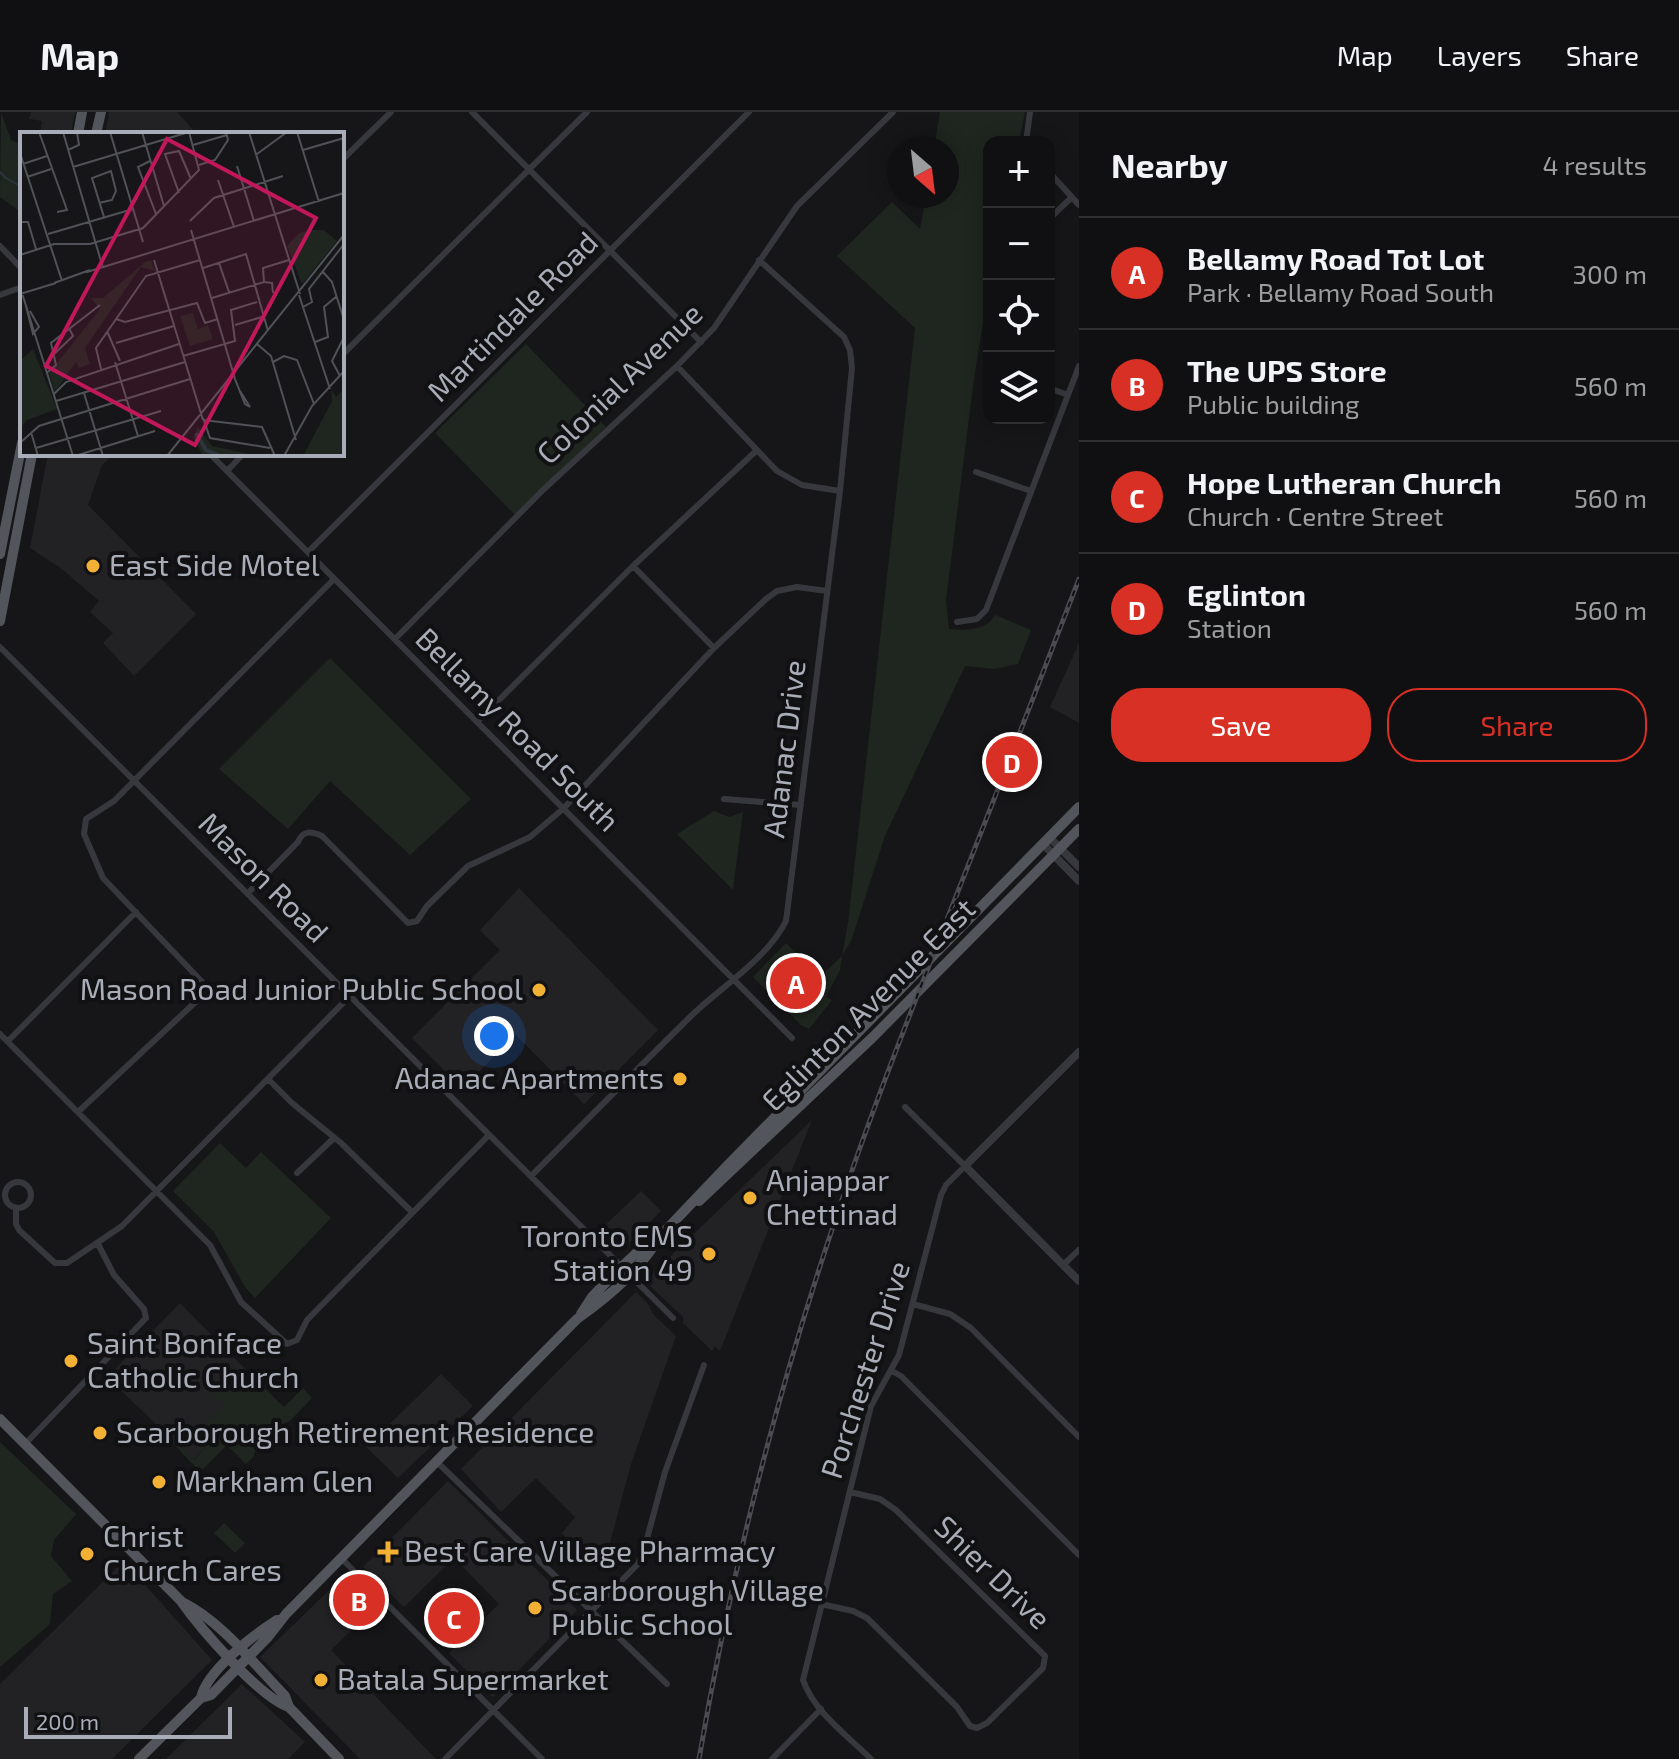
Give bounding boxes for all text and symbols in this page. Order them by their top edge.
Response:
text: Map [40,32,119,78]
text: Map [1337,38,1393,72]
text: Layers [1437,38,1522,72]
text: Share [1566,38,1639,72]
inset map [20,132,344,456]
north arrow [887,136,959,208]
map controls [983,136,1055,424]
button: + [983,136,1055,208]
text: Nearby [1111,144,1228,185]
text: 4 results [1542,149,1647,180]
button: − [983,208,1055,280]
street label: Martindale Road [419,223,604,408]
text: Bellamy Road Tot Lot [1187,240,1484,276]
text: A [1129,258,1145,289]
text: 300 m [1573,258,1647,289]
text: Park · Bellamy Road South [1187,276,1494,307]
button: locate [983,280,1055,352]
street label: Colonial Avenue [528,295,709,471]
button: layers [983,352,1055,424]
text: The UPS Store [1187,352,1387,388]
text: B [1129,370,1145,401]
text: 560 m [1574,370,1647,401]
text: Public building [1187,388,1359,419]
text: Hope Lutheran Church [1187,464,1502,500]
text: C [1129,482,1145,513]
text: 560 m [1574,482,1647,513]
text: Church · Centre Street [1187,500,1443,531]
place label: East Side Motel [109,546,320,582]
marker: East Side Motel [84,557,102,575]
text: Eglinton [1187,576,1306,612]
text: D [1128,594,1146,625]
text: 560 m [1574,594,1647,625]
text: Station [1187,612,1272,643]
street label: Bellamy Road South [409,619,628,838]
street label: Adanac Drive [754,658,812,840]
button: Save [1111,688,1371,762]
button: Share [1387,688,1647,762]
pin: D [986,732,1038,792]
street label: Mason Road [192,804,337,949]
street label: Eglinton Avenue East [755,891,983,1119]
pin: A [770,953,822,1013]
place label: Mason Road Junior Public School [80,970,523,1006]
marker: Mason Road Junior Public School [530,981,548,999]
your location [474,1016,514,1056]
place label: Adanac Apartments [395,1059,664,1095]
marker: Adanac Apartments [671,1070,689,1088]
place label: Anjappar Chettinad [766,1161,898,1231]
marker: Anjappar Chettinad [741,1189,759,1207]
place label: Toronto EMS Station 49 [521,1217,693,1287]
marker: Toronto EMS Station 49 [700,1245,718,1263]
street label: Porchester Drive [812,1256,916,1483]
place label: Saint Boniface Catholic Church [87,1324,300,1394]
marker: Saint Boniface Catholic Church [62,1352,80,1370]
place label: Scarborough Retirement Residence [116,1413,594,1449]
marker: Scarborough Retirement Residence [91,1424,109,1442]
place label: Markham Glen [175,1462,373,1498]
marker: Markham Glen [150,1473,168,1491]
street label: Shier Drive [928,1508,1059,1636]
place label: Christ Church Cares [103,1517,282,1587]
place label: Best Care Village Pharmacy [404,1532,776,1568]
marker: Best Care Village Pharmacy [379,1543,397,1561]
marker: Christ Church Cares [78,1545,96,1563]
pin: B [333,1570,385,1630]
place label: Scarborough Village Public School [551,1571,824,1641]
pin: C [428,1588,480,1648]
marker: Scarborough Village Public School [526,1599,544,1617]
place label: Batala Supermarket [337,1660,609,1696]
marker: Batala Supermarket [312,1671,330,1689]
scale bar [24,1703,232,1739]
text: 200 m [36,1708,99,1734]

